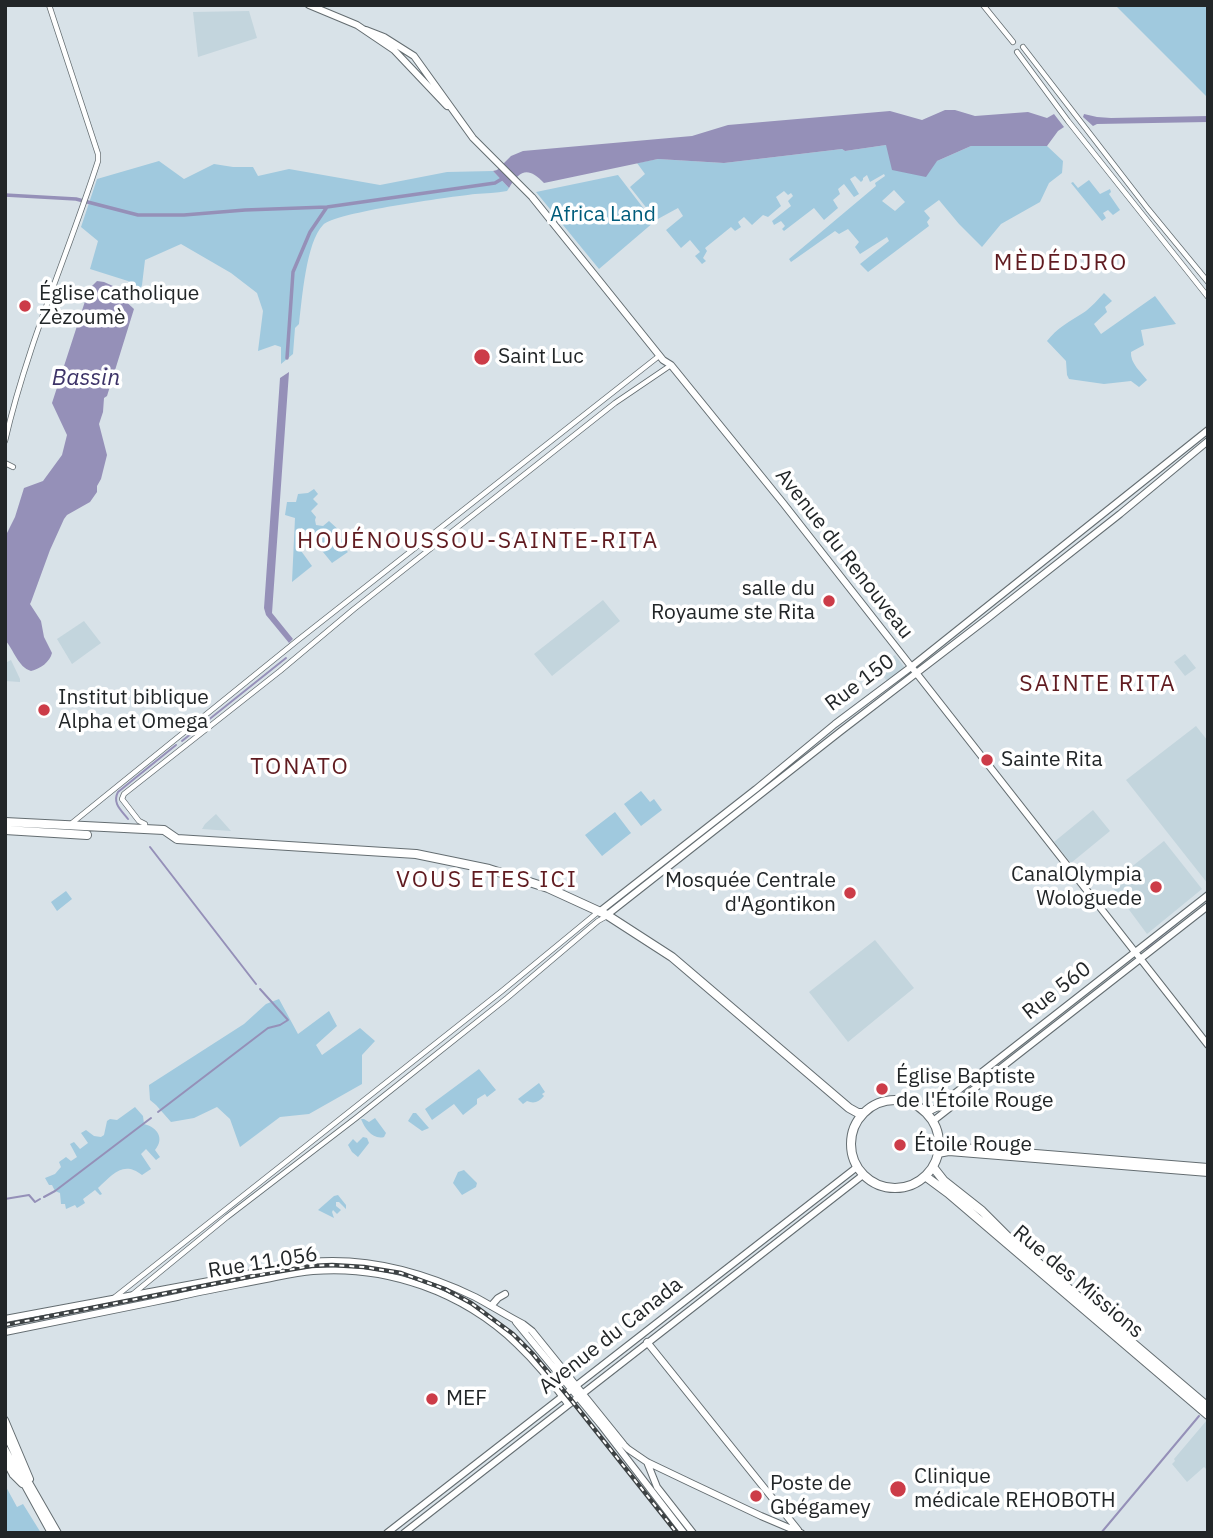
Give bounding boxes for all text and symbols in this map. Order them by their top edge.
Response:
park label: Africa Land [550,202,656,228]
district label: MÈDÉDJRO [995,249,1127,277]
place label: Église catholique Zèzoumè [39,281,199,331]
marker: Église catholique Zèzoumè [17,298,33,314]
place label: Saint Luc [498,344,584,370]
marker: Saint Luc [472,347,492,367]
water label: Bassin [52,364,120,392]
street label: Avenue du Renouveau [770,464,918,644]
district label: HOUÉNOUSSOU-SAINTE-RITA [300,527,656,555]
place label: salle du Royaume ste Rita [651,576,815,626]
marker: salle du Royaume ste Rita [821,593,837,609]
street label: Rue 150 [821,649,899,717]
district label: SAINTE RITA [1021,670,1175,698]
place label: Institut biblique Alpha et Omega [58,685,209,735]
marker: Institut biblique Alpha et Omega [36,702,52,718]
place label: Sainte Rita [1001,747,1103,773]
marker: Sainte Rita [979,752,995,768]
district label: TONATO [251,753,349,781]
place label: CanalOlympia Wologuede [1011,862,1142,912]
district label: VOUS ETES ICI [398,866,576,894]
place label: Mosquée Centrale d'Agontikon [665,868,836,918]
marker: CanalOlympia Wologuede [1148,879,1164,895]
marker: Mosquée Centrale d'Agontikon [842,885,858,901]
street label: Rue 560 [1018,957,1096,1025]
place label: Église Baptiste de l'Étoile Rouge [896,1064,1053,1114]
marker: Église Baptiste de l'Étoile Rouge [874,1081,890,1097]
place label: Étoile Rouge [914,1132,1032,1158]
marker: Étoile Rouge [892,1137,908,1153]
street label: Rue des Missions [1008,1220,1148,1344]
street label: Rue 11.056 [206,1242,320,1284]
street label: Avenue du Canada [534,1272,688,1400]
place label: MEF [446,1386,487,1412]
marker: MEF [424,1391,440,1407]
place label: Clinique médicale REHOBOTH [914,1464,1116,1514]
place label: Poste de Gbégamey [770,1471,871,1521]
marker: Clinique médicale REHOBOTH [888,1479,908,1499]
marker: Poste de Gbégamey [748,1488,764,1504]

